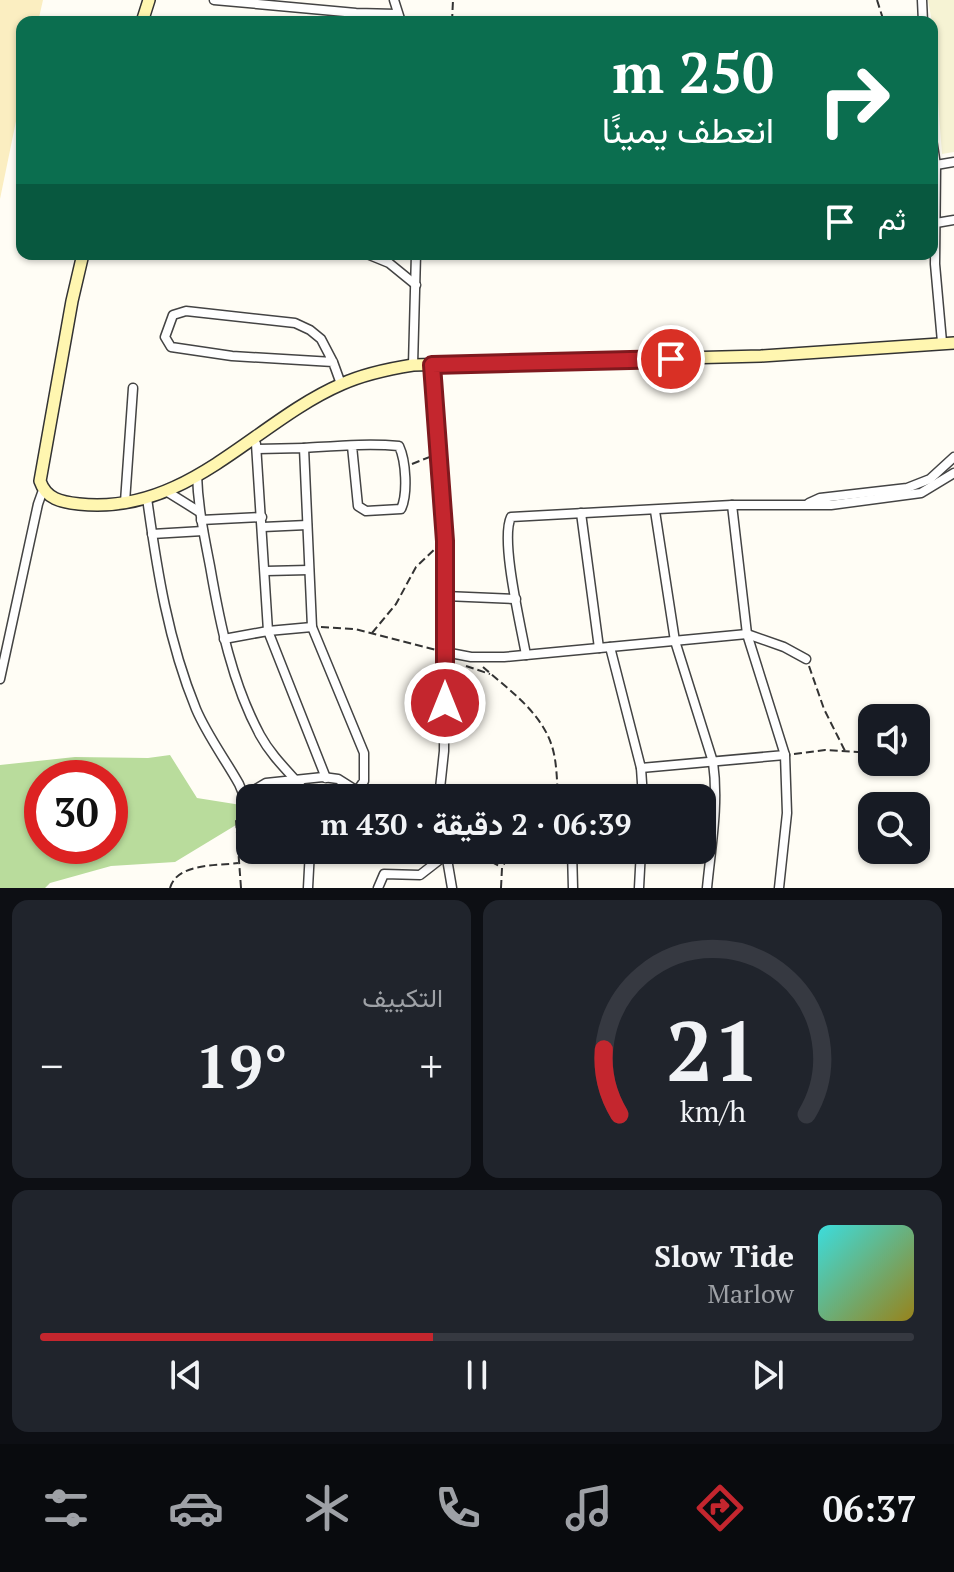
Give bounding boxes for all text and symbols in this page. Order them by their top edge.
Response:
text: 250 m [612,35,774,109]
icon: right [802,48,906,152]
text: انعطف يمينًا [602,106,774,153]
text: ثم [878,199,906,239]
icon: arrive [818,200,862,244]
pin [637,325,705,393]
icon: arrive [649,337,693,381]
position arrow [403,661,487,745]
map controls [858,704,930,864]
button: sound [858,704,930,776]
speed limit sign: 30 [24,760,128,864]
button: search [858,792,930,864]
text: 06:39 · 2 دقيقة · 430 m [321,804,631,844]
text: التكييف [362,980,443,1014]
text: 21 [665,995,760,1105]
text: 19° [195,1026,288,1105]
text: − [40,1036,63,1095]
text: + [420,1036,443,1095]
text: km/h [679,1092,746,1130]
text: Slow Tide [654,1236,794,1276]
text: Marlow [708,1276,794,1310]
icon: previous [164,1353,208,1397]
icon: pause [455,1353,499,1397]
icon: next [746,1353,790,1397]
icon: filters [38,1480,94,1536]
icon: car [168,1480,224,1536]
icon: climate [299,1480,355,1536]
icon: phone [430,1480,486,1536]
icon: music [561,1480,617,1536]
icon: directions [692,1480,748,1536]
text: 06:37 [823,1485,917,1532]

